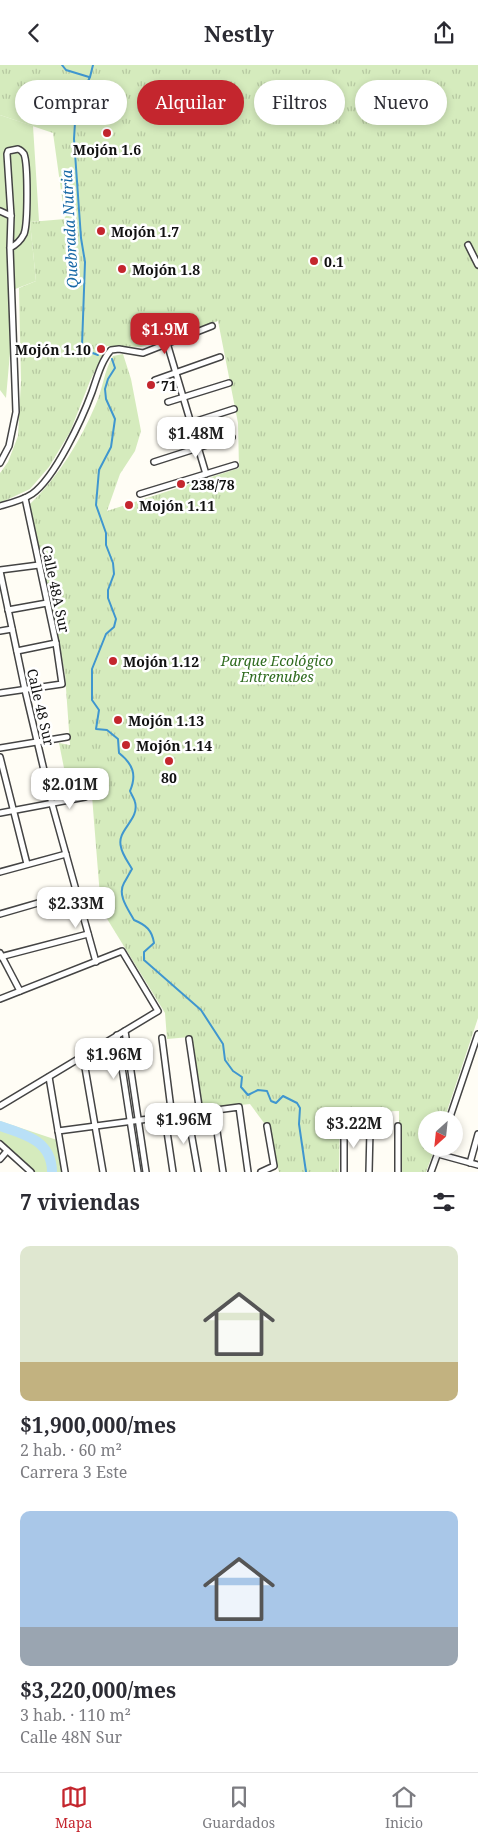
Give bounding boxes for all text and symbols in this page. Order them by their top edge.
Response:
text: Nestly [204,18,274,48]
icon: back [20,19,48,47]
icon: share [430,19,458,47]
chip: Comprar [15,80,127,125]
chip: Alquilar [137,80,244,125]
chip: Filtros [254,80,345,125]
chip: Nuevo [355,80,447,125]
marker: Mojón 1.6 [101,127,113,139]
place label: Mojón 1.6 [73,140,141,159]
water label: Quebrada Nutria [56,169,82,289]
place label: Mojón 1.7 [111,222,179,241]
marker: Mojón 1.7 [95,225,107,237]
place label: 0.1 [324,252,344,271]
marker: 0.1 [308,255,320,267]
place label: Mojón 1.8 [132,260,200,279]
marker: Mojón 1.8 [116,263,128,275]
pin: $1.9M [130,313,200,355]
text: $1.9M [141,318,189,340]
place label: Mojón 1.10 [15,340,91,359]
marker: Mojón 1.10 [95,343,107,355]
place label: 71 [161,376,177,395]
marker: 71 [145,379,157,391]
pin: $1.48M [155,417,237,459]
text: $1.48M [168,422,224,444]
place label: 238/78 [191,475,235,494]
marker: 238/78 [175,478,187,490]
place label: Mojón 1.11 [139,496,215,515]
marker: Mojón 1.11 [123,499,135,511]
street label: Calle 48A Sur [38,544,75,635]
park label: Parque Ecológico Entrenubes [220,651,333,686]
place label: Mojón 1.12 [123,652,199,671]
marker: Mojón 1.12 [107,655,119,667]
street label: Calle 48 Sur [23,667,59,748]
place label: Mojón 1.13 [128,711,204,730]
marker: Mojón 1.13 [112,714,124,726]
place label: Mojón 1.14 [136,736,212,755]
marker: Mojón 1.14 [120,739,132,751]
marker: 80 [163,755,175,767]
pin: $2.01M [29,767,111,810]
place label: 80 [161,768,177,787]
text: $2.01M [42,773,98,795]
pin: $2.33M [35,887,117,929]
text: $2.33M [48,892,104,914]
pin: $1.96M [73,1037,155,1080]
text: $1.96M [86,1043,142,1065]
pin: $1.96M [143,1103,225,1145]
pin: $3.22M [313,1107,395,1149]
text: $1.96M [156,1108,212,1130]
north arrow [418,1111,462,1156]
map controls [418,1111,463,1156]
text: $3.22M [326,1112,382,1134]
text: 7 viviendas [20,1188,140,1216]
icon: filters [430,1188,458,1216]
icon: home [194,1279,284,1369]
text: $1,900,000/mes [20,1411,176,1439]
text: 2 hab. · 60 m² [20,1439,122,1461]
text: Carrera 3 Este [20,1461,127,1483]
icon: home [194,1544,284,1634]
text: $3,220,000/mes [20,1676,176,1704]
text: 3 hab. · 110 m² [20,1704,131,1726]
text: Calle 48N Sur [20,1726,122,1748]
tab: Mapa [55,1783,92,1832]
tab: Guardados [202,1783,275,1832]
tab: Inicio [385,1783,423,1832]

